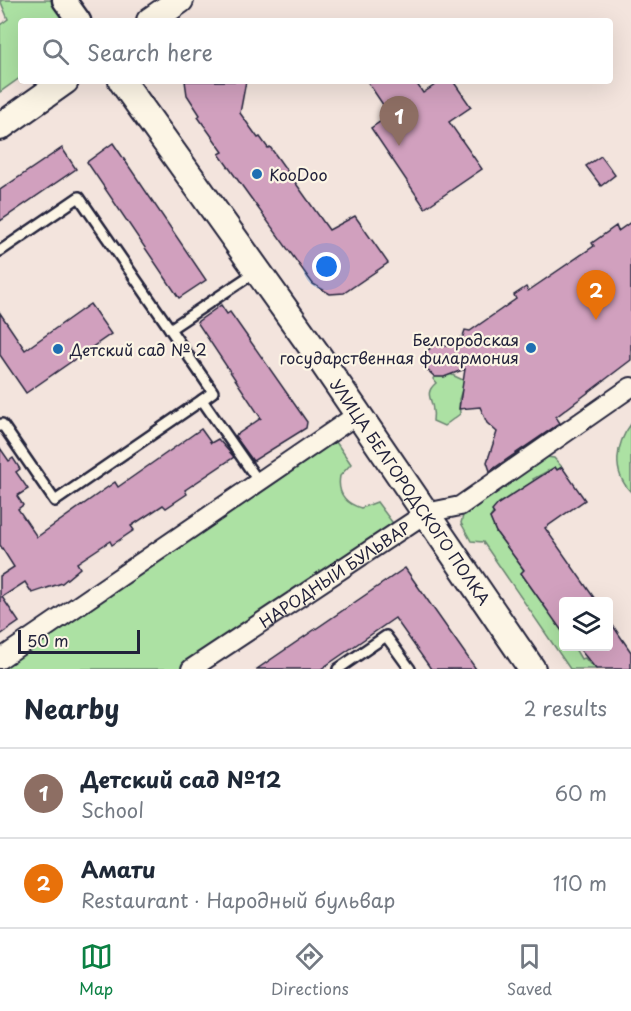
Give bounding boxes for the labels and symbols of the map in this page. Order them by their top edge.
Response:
pin: 1 [380,96,418,146]
place label: KooDoo [269,162,327,186]
marker: KooDoo [250,167,264,181]
your location [312,252,341,281]
pin: 2 [576,270,616,320]
place label: Белгородская государственная филармония [279,327,519,369]
place label: Детский сад № 2 [69,337,207,361]
marker: Белгородская государственная филармония [524,341,538,355]
marker: Детский сад № 2 [51,342,65,356]
street label: УЛИЦА БЕЛГОРОДСКОГО ПОЛКА [325,374,497,610]
street label: НАРОДНЫЙ БУЛЬВАР [254,515,415,633]
scale bar [18,627,140,654]

